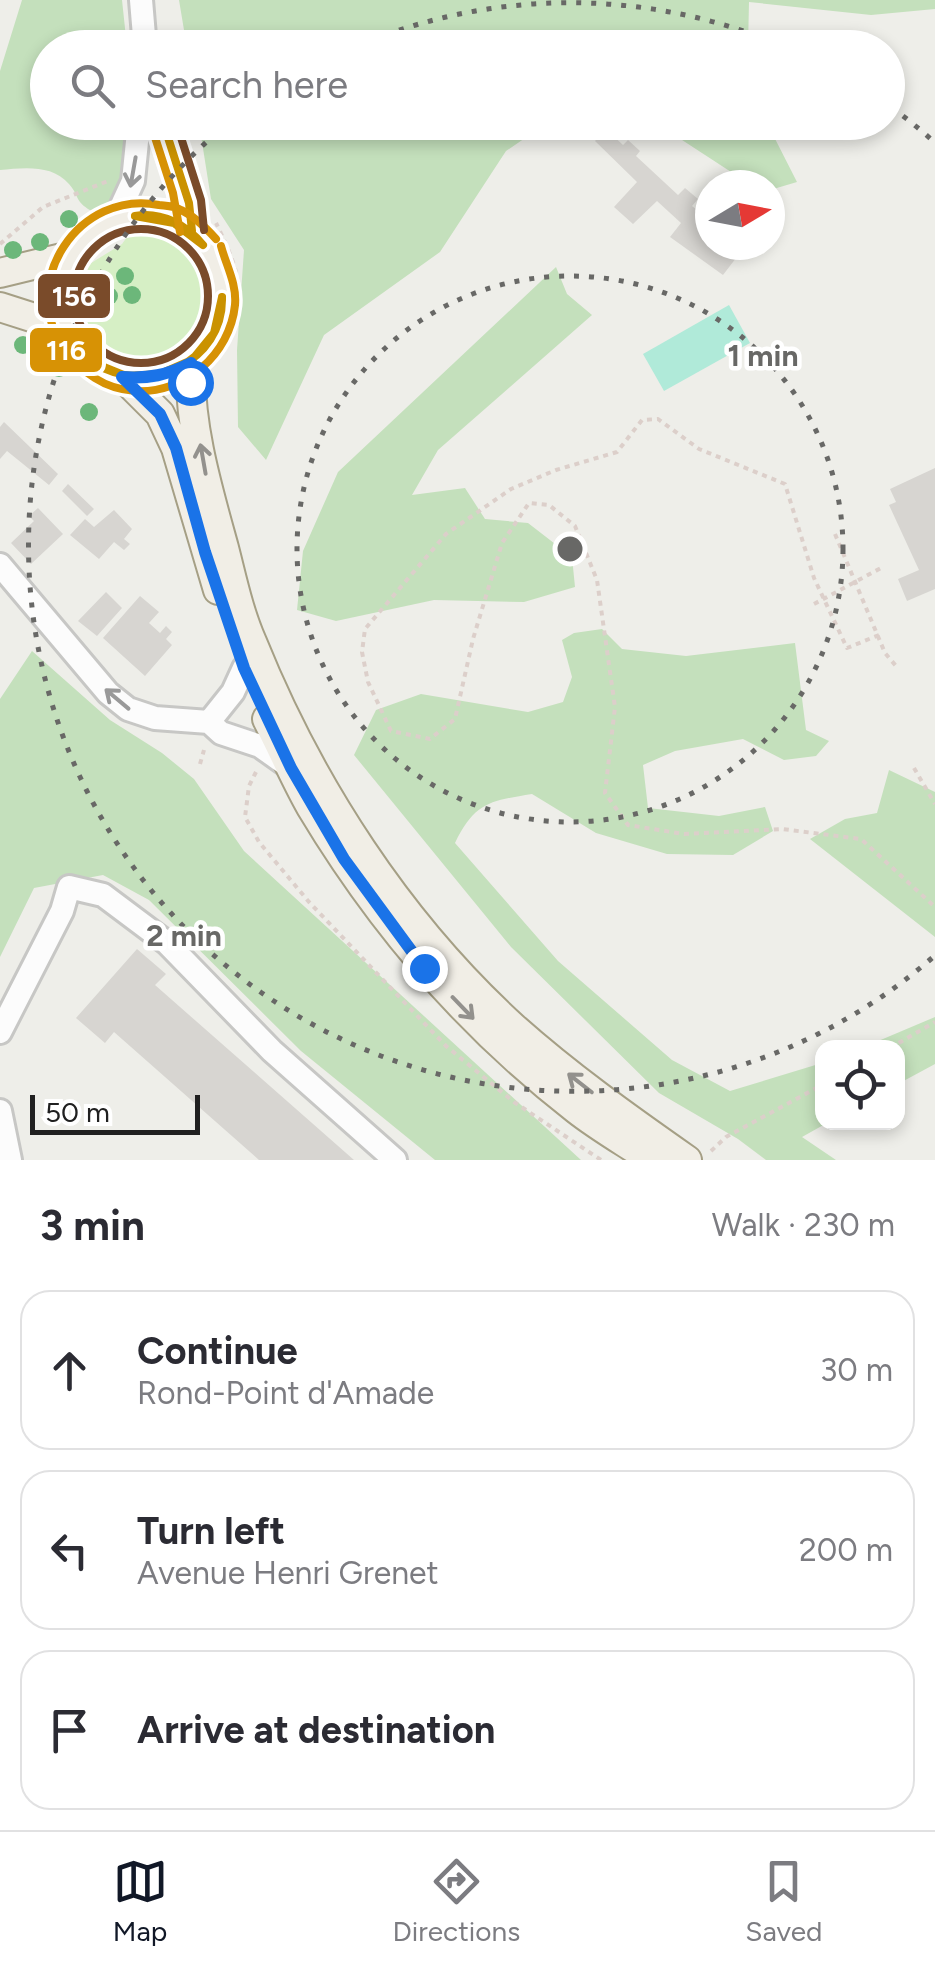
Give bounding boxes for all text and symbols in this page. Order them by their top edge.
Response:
search box [30,30,905,140]
icon: search [65,58,120,113]
text: Search here [145,62,348,108]
one-way arrow [123,155,142,188]
north arrow [695,170,785,260]
line badge: 156 [36,272,112,320]
text: 156 [52,279,96,313]
line badge: 116 [28,326,104,374]
text: 116 [46,333,86,367]
text: 1 min [728,337,798,374]
route start [168,360,214,406]
one-way arrow [193,444,212,476]
centre of rings [552,531,588,567]
one-way arrow [105,688,130,711]
text: 2 min [146,917,222,954]
route end [402,946,448,992]
one-way arrow [451,995,475,1019]
map controls [815,1040,905,1130]
button: locate [815,1040,905,1130]
one-way arrow [567,1072,593,1094]
scale bar [30,1090,200,1134]
text: 50 m [45,1095,110,1129]
text: 3 min [40,1200,145,1251]
text: Walk · 230 m [712,1206,895,1244]
text: Continue [137,1328,298,1374]
icon: ahead [42,1343,97,1398]
text: 30 m [820,1351,893,1389]
text: Rond-Point d'Amade [137,1374,434,1412]
text: Turn left [137,1508,285,1554]
icon: left [42,1523,97,1578]
text: 200 m [799,1531,893,1569]
text: Avenue Henri Grenet [137,1554,439,1592]
icon: arrive [42,1703,97,1758]
text: Arrive at destination [137,1707,495,1753]
tab: Map [113,1854,168,1948]
tab: Directions [393,1854,520,1948]
tab: Saved [745,1854,822,1948]

